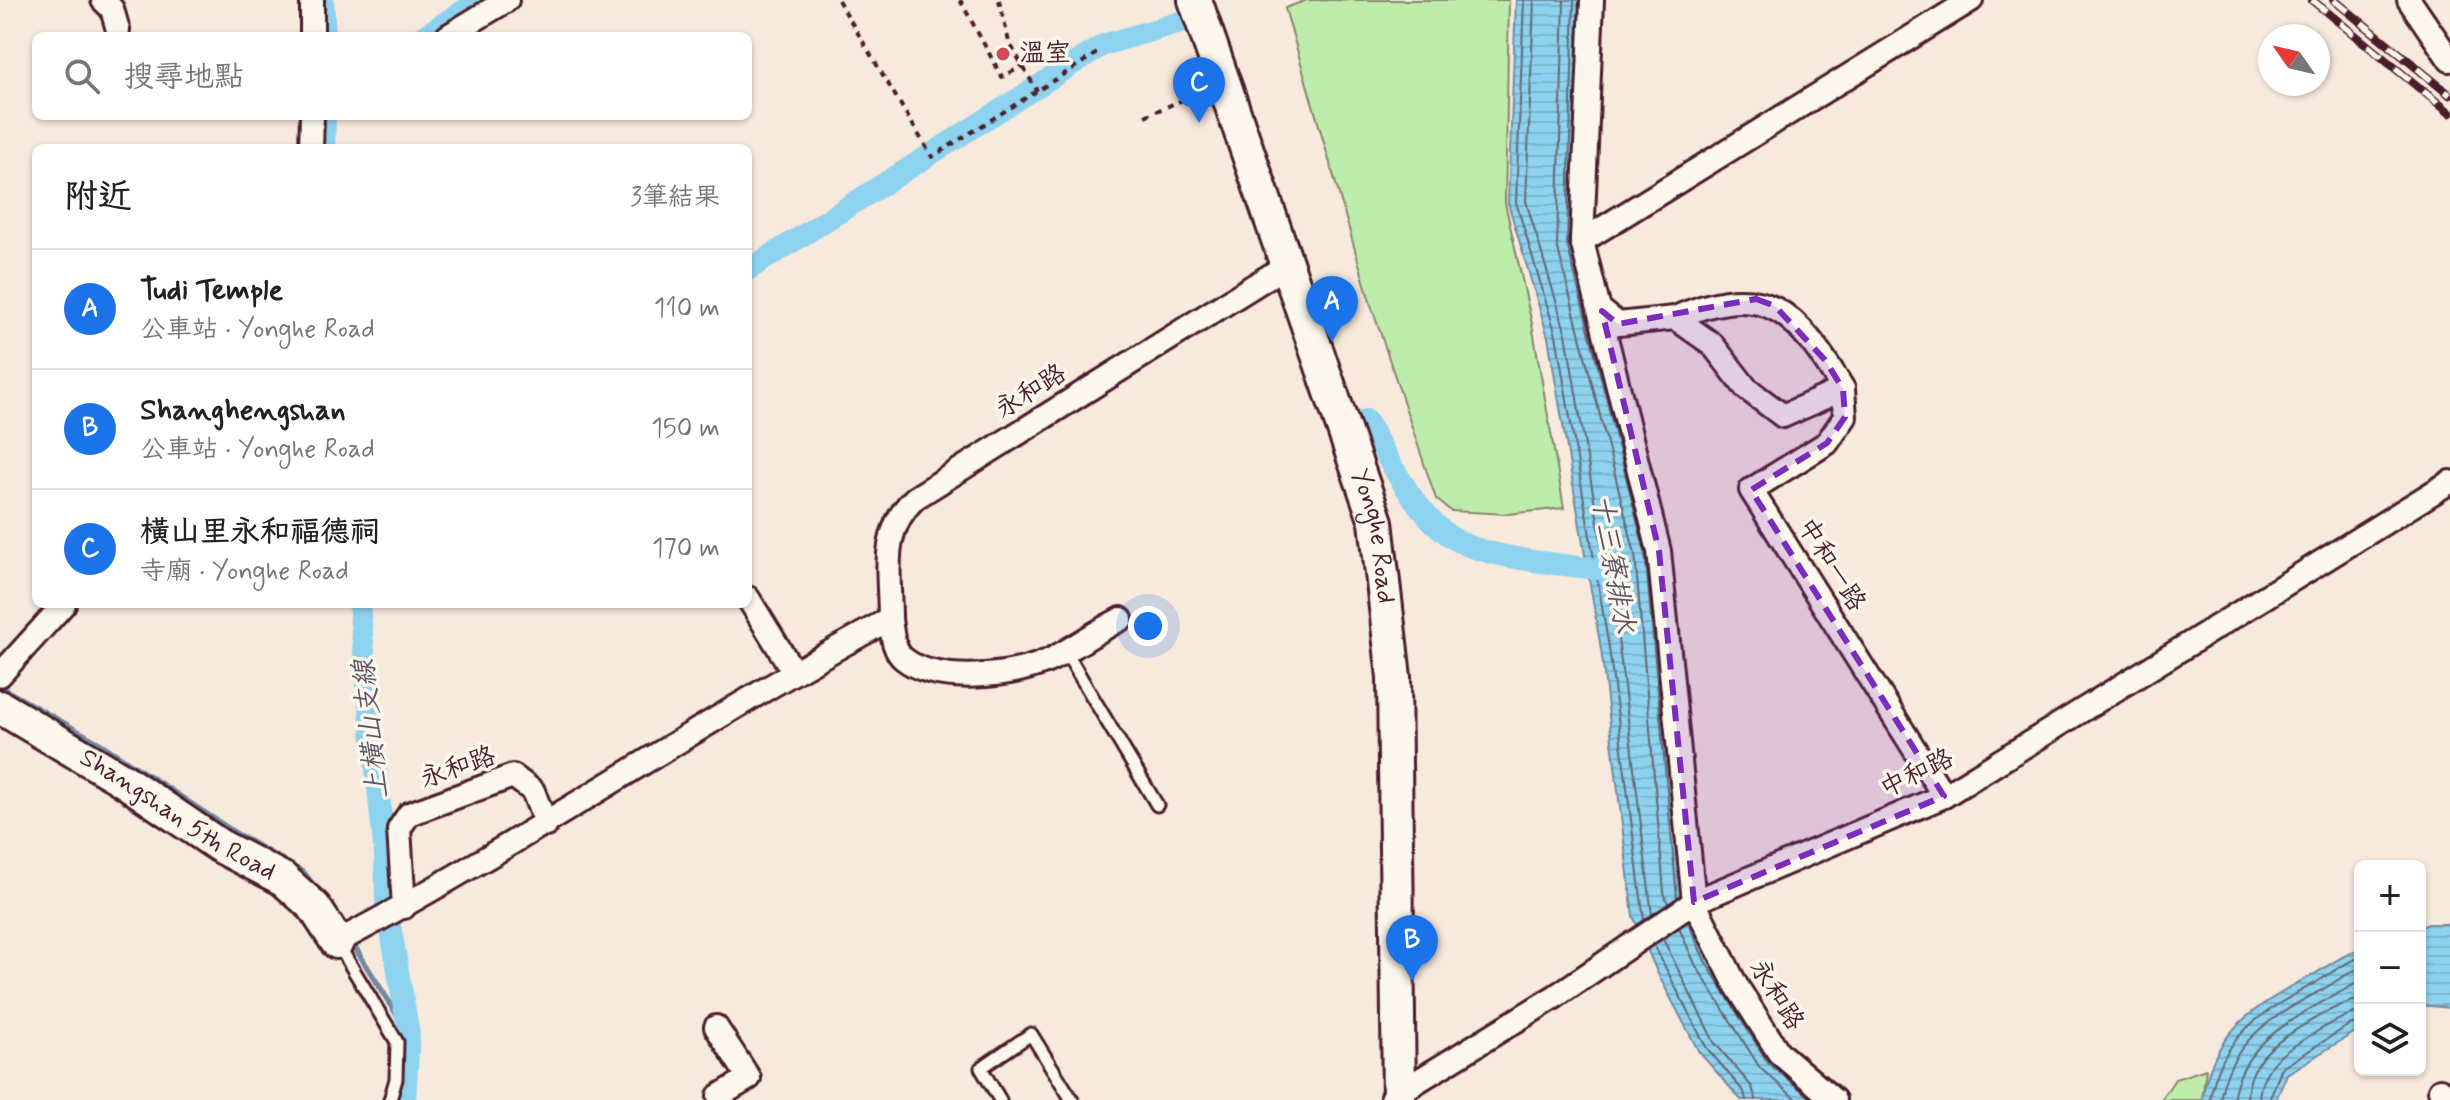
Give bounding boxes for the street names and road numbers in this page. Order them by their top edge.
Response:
street label: 永和路 [989,357,1073,427]
street label: Yonghe Road [1342,464,1402,605]
street label: 中和一路 [1789,512,1873,618]
street label: 永和路 [416,739,500,797]
street label: Shangshan 5th Road [73,741,281,889]
street label: 中和路 [1874,742,1960,806]
street label: 永和路 [1741,953,1811,1037]

